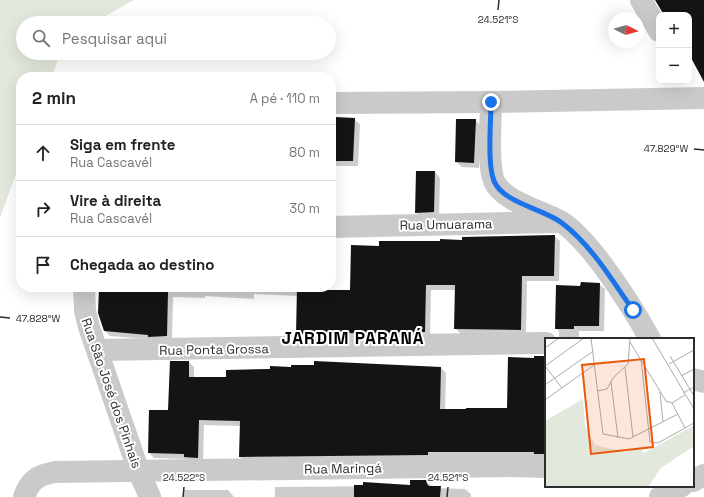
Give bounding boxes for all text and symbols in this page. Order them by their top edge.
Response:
north arrow [608,12,644,48]
map controls [656,12,692,84]
button: + [656,12,692,48]
text: 24.521°S [478,13,518,26]
search box [16,16,336,60]
icon: search [30,27,52,49]
text: Pesquisar aqui [62,29,167,48]
button: − [656,48,692,84]
text: 2 min [32,87,76,109]
text: A pé · 110 m [250,90,320,107]
route end [482,93,500,111]
text: Siga em frente [70,135,176,154]
icon: ahead [32,142,54,164]
text: 47.829°W [644,142,688,155]
text: 80 m [289,144,320,161]
text: Rua Cascavél [70,154,152,171]
text: Vire à direita [70,191,161,210]
icon: right [32,198,54,220]
text: 30 m [289,200,320,217]
text: Rua Cascavél [70,210,152,227]
street label: Rua Umuarama [399,215,493,234]
icon: arrive [32,254,54,276]
text: Chegada ao destino [70,255,214,274]
route start [624,301,642,319]
text: 47.828°W [16,312,60,325]
street label: Rua São José dos Pinhais [78,316,145,471]
district label: JARDIM PARANÁ [281,327,425,349]
inset map [545,338,694,487]
street label: Rua Ponta Grossa [159,340,269,359]
street label: Rua Maringá [304,459,382,478]
text: 24.522°S [163,471,205,484]
text: 24.521°S [428,471,468,484]

